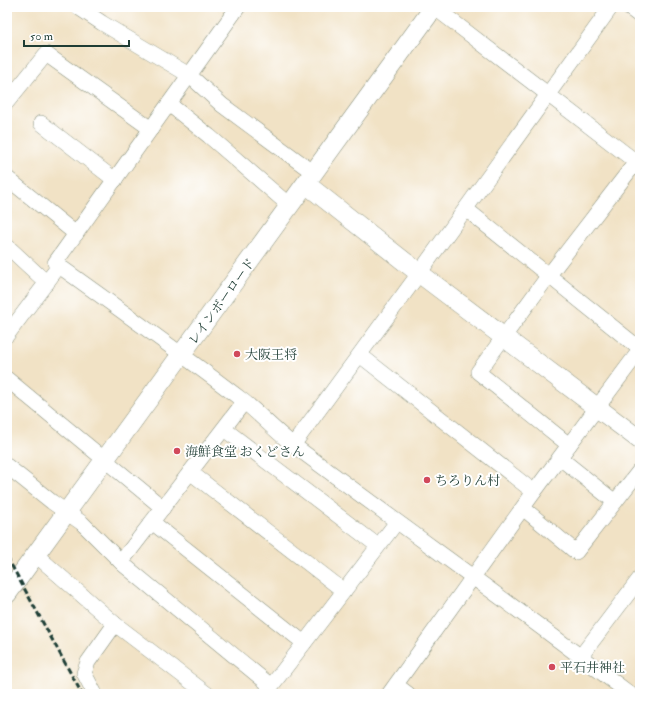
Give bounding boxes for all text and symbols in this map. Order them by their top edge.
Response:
scale bar [24,22,129,48]
text: 50 m [30,29,54,44]
street label: レインボーロード [185,255,259,348]
place label: 大阪王将 [245,347,297,363]
marker: 大阪王将 [232,349,242,359]
place label: 海鮮食堂 おくどさん [185,444,305,460]
marker: 海鮮食堂 おくどさん [172,446,182,456]
place label: ちろりん村 [435,473,500,489]
marker: ちろりん村 [422,475,432,485]
place label: 平石井神社 [560,660,625,676]
marker: 平石井神社 [547,662,557,672]

